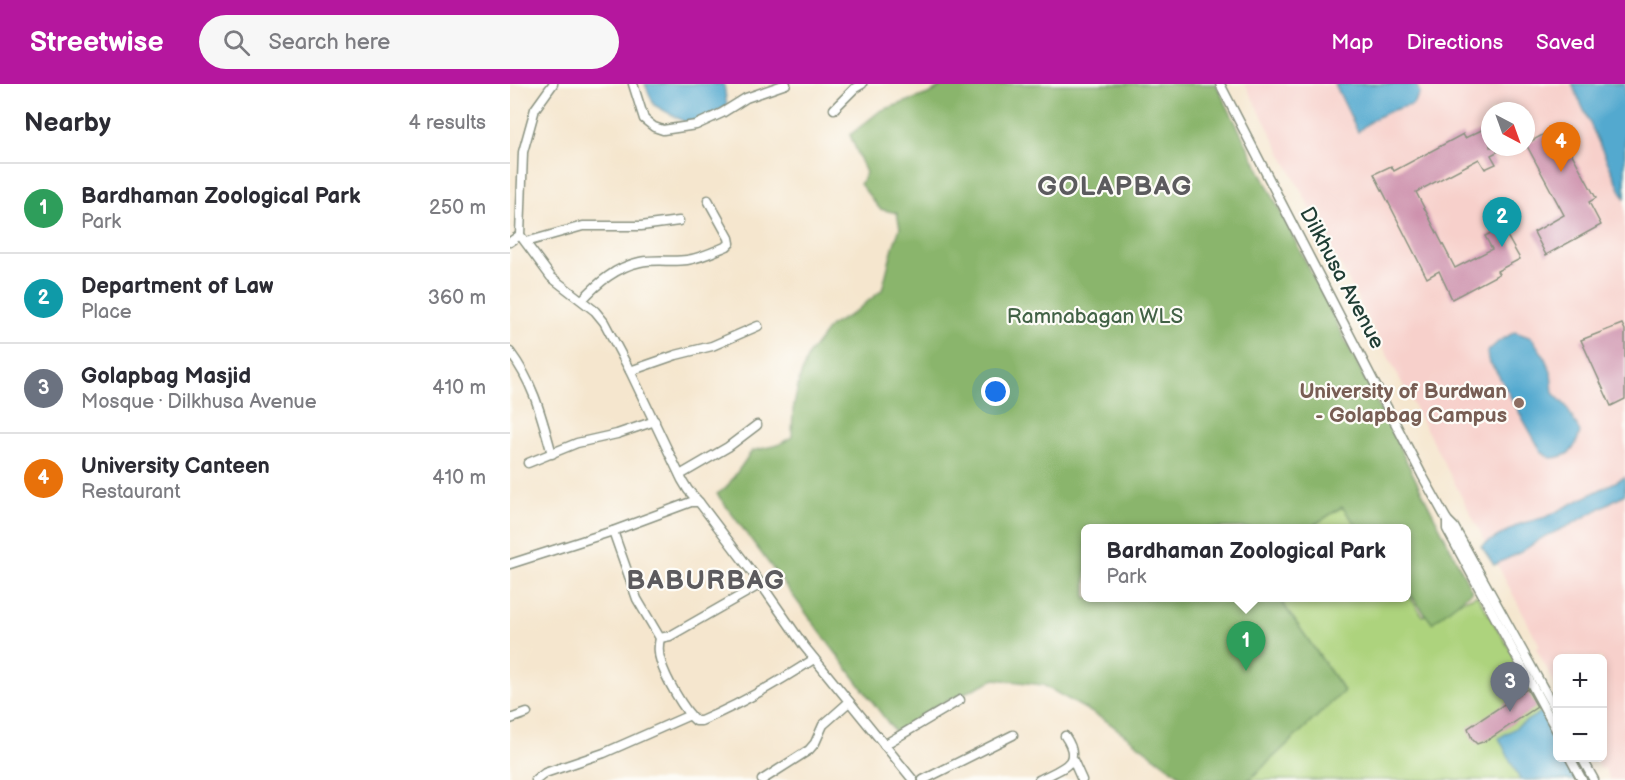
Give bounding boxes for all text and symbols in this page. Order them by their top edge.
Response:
search box [199,15,619,69]
text: Streetwise [30,26,163,59]
icon: search [220,26,253,59]
text: Search here [268,29,390,56]
text: Map [1331,30,1374,55]
text: Directions [1407,30,1503,55]
text: Saved [1536,30,1595,55]
north arrow [1481,102,1535,156]
text: Nearby [24,108,111,139]
text: 4 results [408,111,486,135]
pin: 4 [1542,122,1580,172]
district label: GOLAPBAG [1037,171,1193,203]
text: Bardhaman Zoological Park [81,183,360,210]
text: 1 [39,196,48,220]
text: 250 m [429,196,486,220]
pin: 2 [1482,198,1522,247]
street label: Dilkhusa Avenue [1294,203,1390,353]
text: Park [81,210,121,234]
text: Department of Law [81,273,273,300]
text: 2 [38,286,49,310]
text: 360 m [428,286,486,310]
text: Place [81,300,132,324]
park label: Ramnabagan WLS [1007,304,1183,329]
text: Golapbag Masjid [81,363,251,390]
text: 3 [38,376,49,400]
text: 410 m [432,376,486,400]
your location [981,377,1010,406]
place label: University of Burdwan - Golapbag Campus [1299,379,1507,428]
text: Mosque · Dilkhusa Avenue [81,390,317,414]
marker: University of Burdwan - Golapbag Campus [1512,396,1526,410]
text: University Canteen [81,453,270,480]
text: 4 [38,466,49,490]
text: 410 m [432,466,486,490]
text: Restaurant [81,480,181,504]
popup [1081,524,1411,602]
text: Bardhaman Zoological Park [1106,538,1386,565]
district label: BABURBAG [626,565,786,597]
text: Park [1106,565,1146,589]
pin: 1 [1226,622,1266,671]
map controls [1553,654,1607,762]
button: + [1553,654,1607,708]
pin: 3 [1490,662,1530,712]
button: − [1553,708,1607,762]

